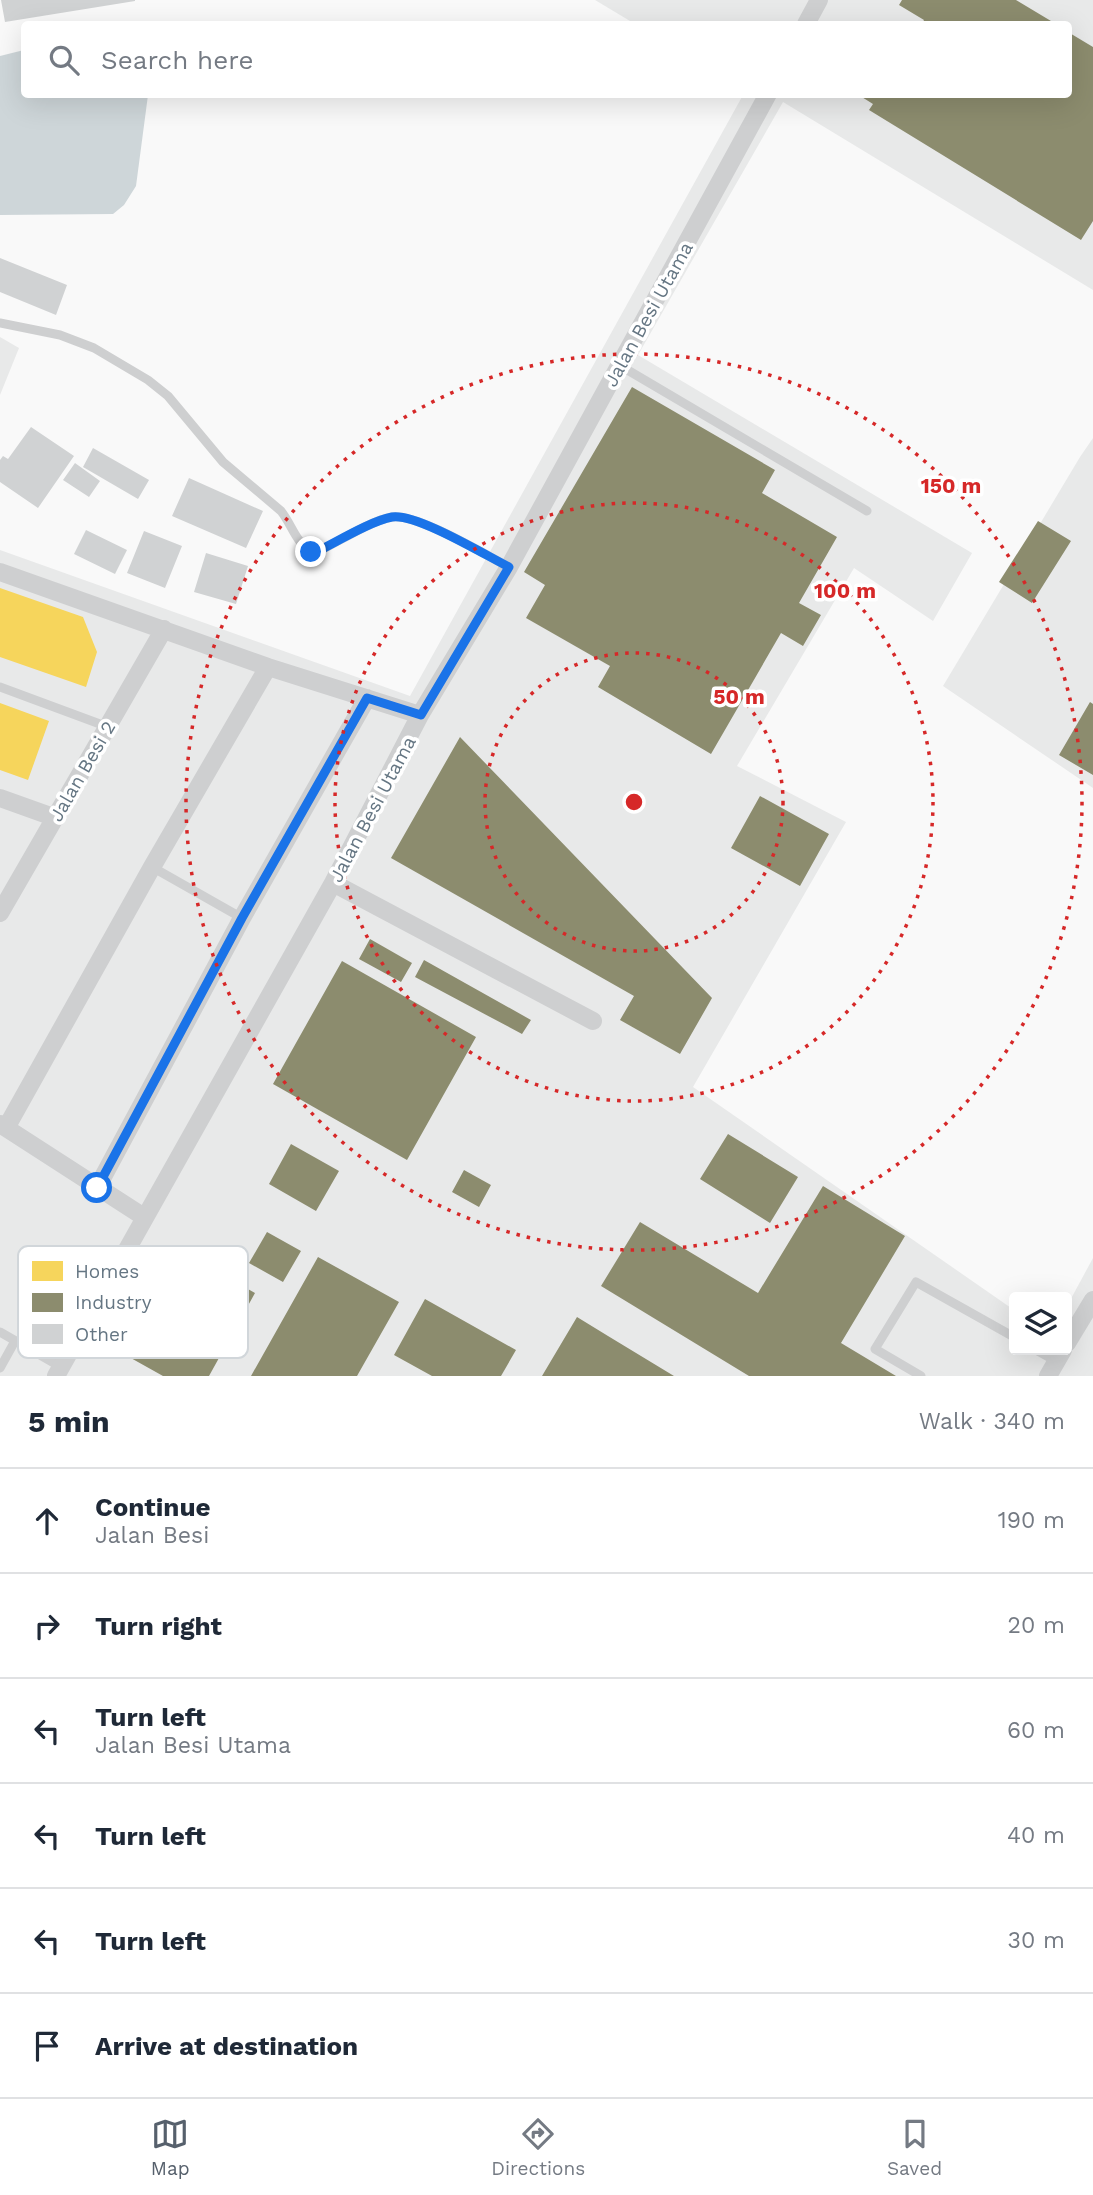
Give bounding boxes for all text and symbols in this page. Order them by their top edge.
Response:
search box [21,21,1072,98]
icon: search [45,41,83,79]
text: Search here [101,45,253,75]
street label: Jalan Besi Utama [599,238,698,391]
text: 150 m [921,473,981,498]
route end [295,536,326,567]
text: 100 m [814,578,876,603]
text: 50 m [713,684,765,709]
street label: Jalan Besi 2 [44,717,120,825]
street label: Jalan Besi Utama [324,732,421,886]
centre of rings [622,790,646,814]
route start [81,1172,112,1203]
legend [18,1246,248,1358]
text: Homes [75,1260,139,1283]
text: Industry [75,1291,152,1314]
map controls [1009,1292,1072,1355]
button: layers [1009,1292,1072,1355]
text: Other [75,1323,128,1346]
text: 5 min [28,1404,110,1439]
text: Walk · 340 m [919,1408,1065,1435]
text: Continue [95,1492,211,1522]
icon: ahead [28,1502,66,1540]
text: 190 m [998,1507,1065,1534]
text: Jalan Besi [95,1522,209,1549]
icon: right [28,1607,66,1645]
text: Turn right [95,1611,222,1641]
text: 20 m [1008,1612,1065,1639]
text: Turn left [95,1702,206,1732]
icon: left [28,1712,66,1750]
text: 60 m [1007,1717,1065,1744]
text: Jalan Besi Utama [95,1732,291,1759]
icon: left [28,1817,66,1855]
text: Turn left [95,1821,206,1851]
text: 40 m [1007,1822,1065,1849]
icon: left [28,1922,66,1960]
text: Turn left [95,1926,206,1956]
text: 30 m [1008,1927,1065,1954]
icon: arrive [28,2027,66,2065]
text: Arrive at destination [95,2031,358,2061]
tab: Map [151,2115,190,2180]
tab: Directions [491,2115,585,2180]
tab: Saved [887,2115,942,2180]

